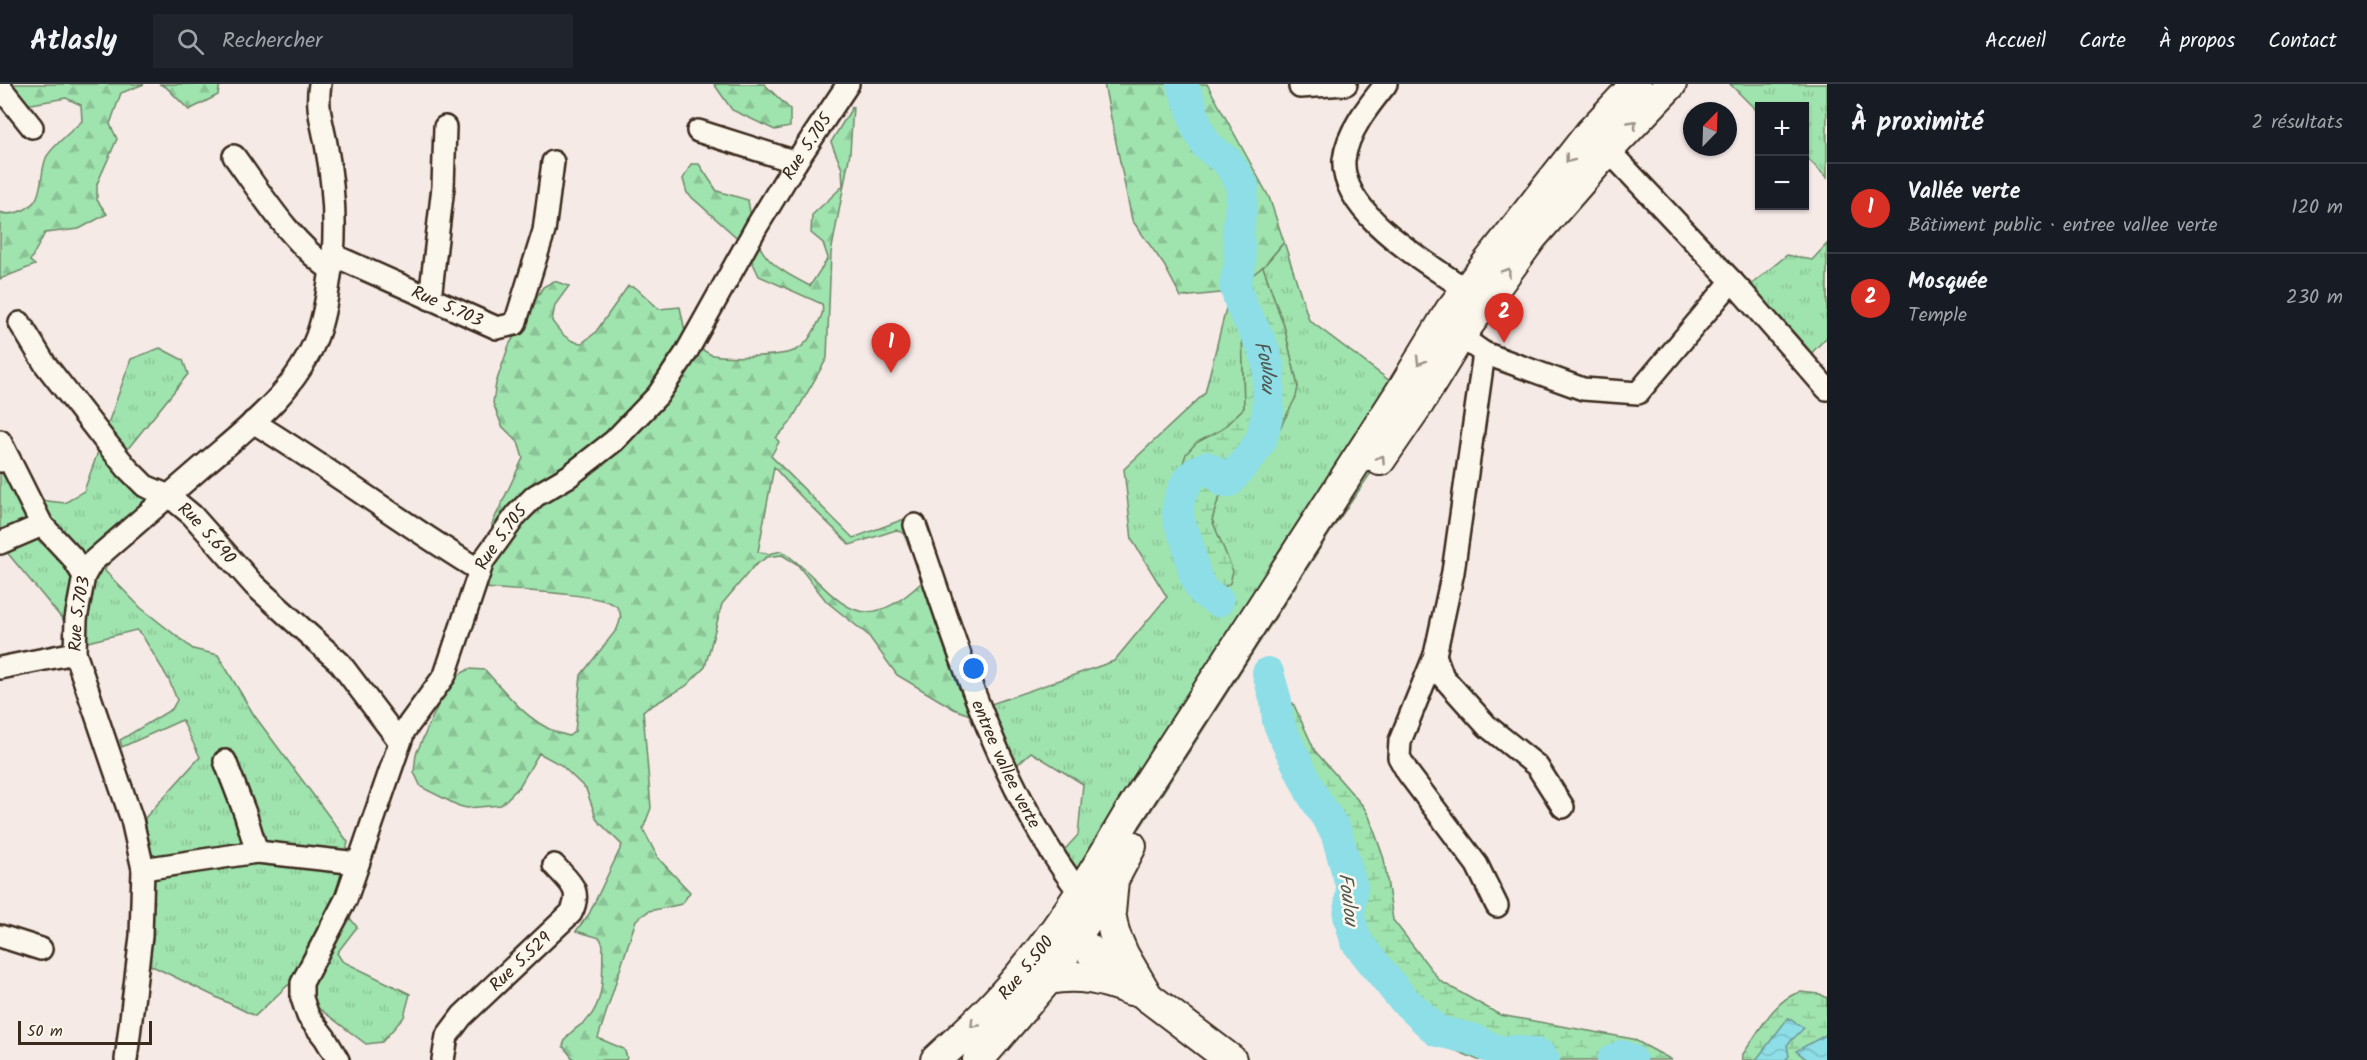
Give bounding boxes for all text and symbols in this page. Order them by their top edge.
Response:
search box [153,14,573,68]
text: Atlasly [30,19,117,64]
text: Rechercher [222,24,322,59]
icon: search [174,25,207,58]
text: Accueil [1985,25,2046,58]
text: Carte [2079,25,2126,58]
text: À propos [2159,25,2235,58]
text: Contact [2268,25,2337,58]
north arrow [1683,102,1737,156]
map controls [1755,102,1809,210]
button: + [1755,102,1809,156]
text: À proximité [1851,102,1983,144]
street label: Rue 5.705 [775,106,842,186]
text: 2 résultats [2252,107,2343,139]
one-way arrow [1626,120,1637,131]
one-way arrow [1566,152,1577,163]
button: − [1755,156,1809,210]
text: Vallée verte [1908,175,2020,210]
text: 1 [1867,192,1874,224]
text: 120 m [2291,192,2343,224]
text: Bâtiment public · entree vallee verte [1908,210,2218,242]
text: Mosquée [1908,265,1988,300]
one-way arrow [1500,267,1511,278]
street label: Rue 5.703 [406,279,487,336]
text: 2 [1865,282,1876,314]
text: 230 m [2286,282,2343,314]
pin: 2 [1484,294,1524,343]
text: Temple [1908,300,1967,332]
pin: 1 [872,324,910,373]
water label: Foulou [1244,337,1283,395]
one-way arrow [1415,355,1427,365]
one-way arrow [1374,455,1385,466]
street label: Rue 5.690 [170,495,242,572]
street label: Rue 5.705 [468,497,536,574]
street label: Rue 5.703 [62,574,100,652]
your location [959,654,988,683]
street label: entree vallee verte [962,696,1047,835]
water label: Foulou [1328,871,1366,930]
street label: Rue 5.529 [483,925,559,999]
street label: Rue 5.500 [992,930,1062,1007]
scale bar [18,1018,152,1046]
one-way arrow [970,1018,981,1028]
text: 50 m [27,1019,63,1044]

